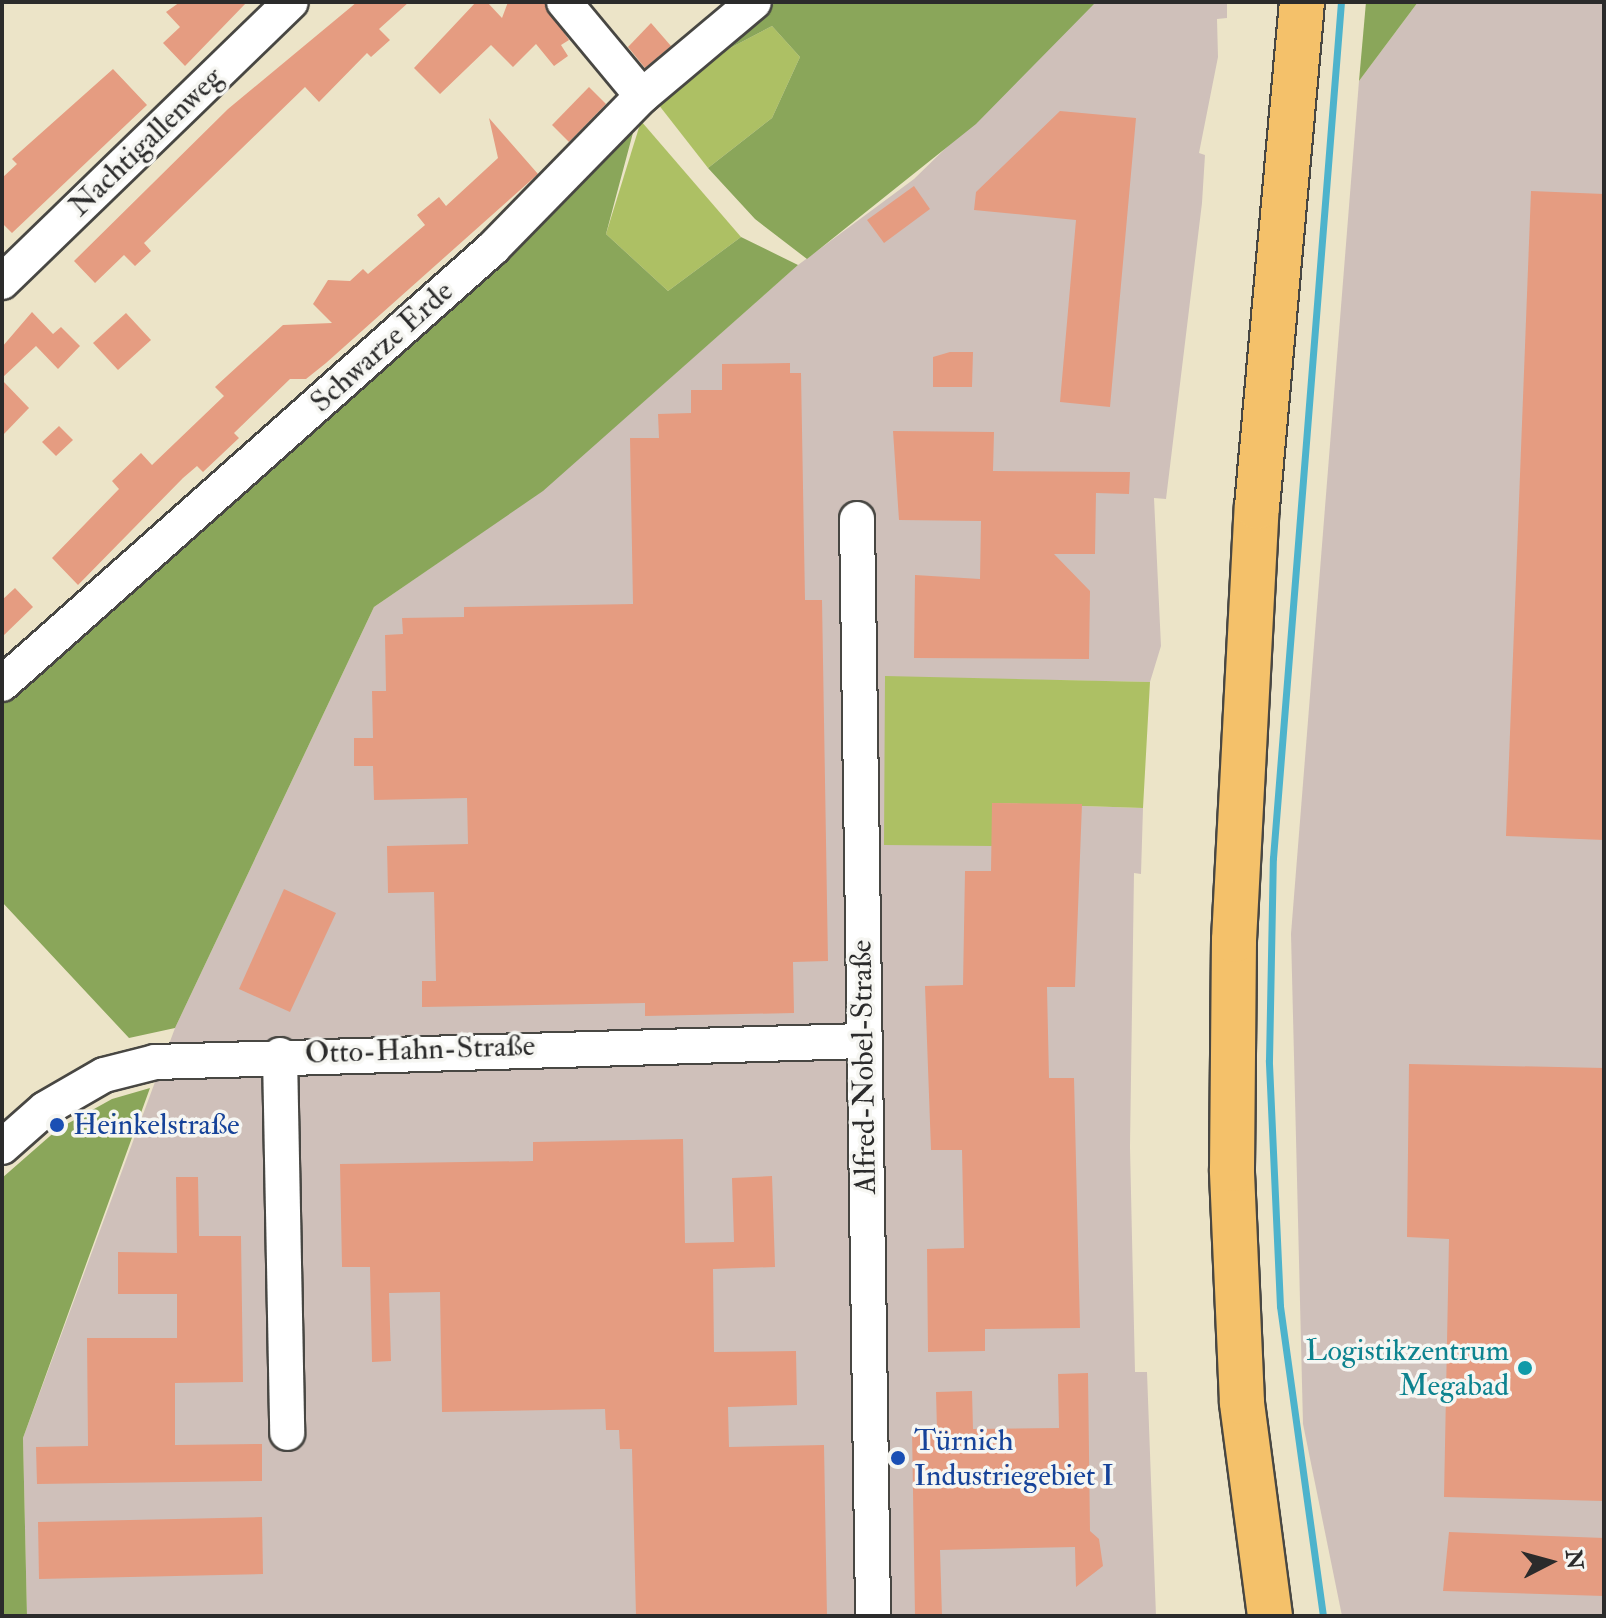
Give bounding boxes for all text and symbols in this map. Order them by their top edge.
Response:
street label: Nachtigallenweg [62,60,230,224]
street label: Schwarze Erde [303,274,461,420]
street label: Alfred-Nobel-Straße [844,939,884,1195]
street label: Otto-Hahn-Straße [304,1028,536,1072]
place label: Heinkelstraße [73,1107,240,1143]
marker: Heinkelstraße [48,1116,66,1134]
place label: Logistikzentrum Megabad [1306,1333,1509,1404]
marker: Logistikzentrum Megabad [1516,1359,1534,1377]
place label: Türnich Industriegebiet I [914,1423,1114,1494]
marker: Türnich Industriegebiet I [889,1449,907,1467]
north arrow [1510,1522,1590,1602]
text: N [1559,1548,1589,1571]

